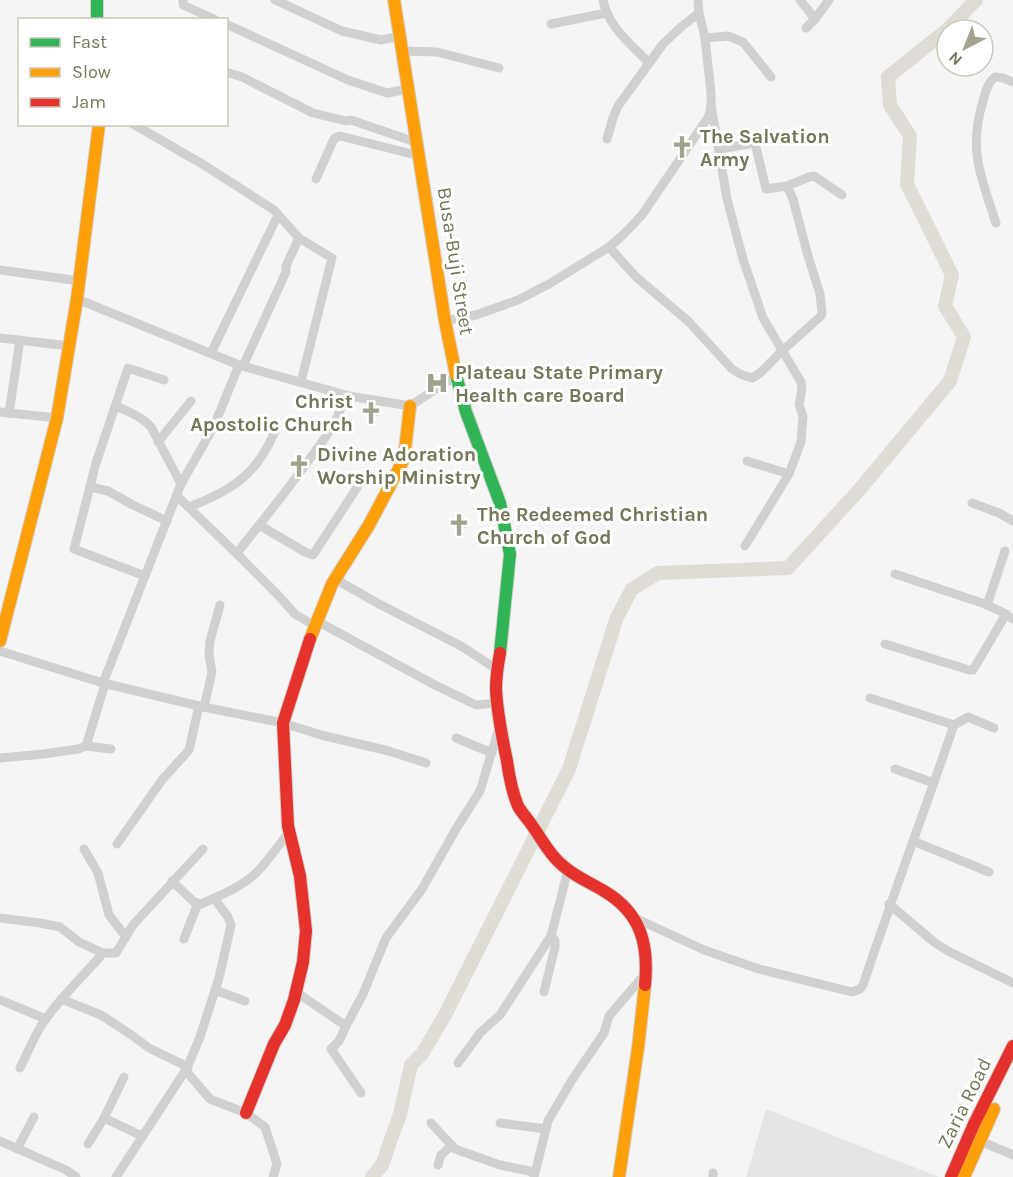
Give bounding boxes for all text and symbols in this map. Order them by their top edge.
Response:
legend [18,18,228,126]
north arrow [935,18,995,78]
text: Fast [72,31,107,53]
text: N [945,48,966,70]
text: Slow [72,61,111,83]
text: Jam [72,91,106,113]
place label: The Salvation Army [700,125,830,171]
church icon: The Salvation Army [669,134,695,160]
street label: Busa-Buji Street [432,185,479,337]
place label: Plateau State Primary Health care Board [455,361,663,407]
hospital icon: Plateau State Primary Health care Board [424,370,450,396]
place label: Christ Apostolic Church [190,390,353,436]
church icon: Christ Apostolic Church [358,400,384,426]
place label: Divine Adoration Worship Ministry [317,443,481,489]
church icon: Divine Adoration Worship Ministry [286,453,312,479]
place label: The Redeemed Christian Church of God [477,503,708,549]
church icon: The Redeemed Christian Church of God [446,512,472,538]
street label: Zaria Road [933,1054,996,1152]

